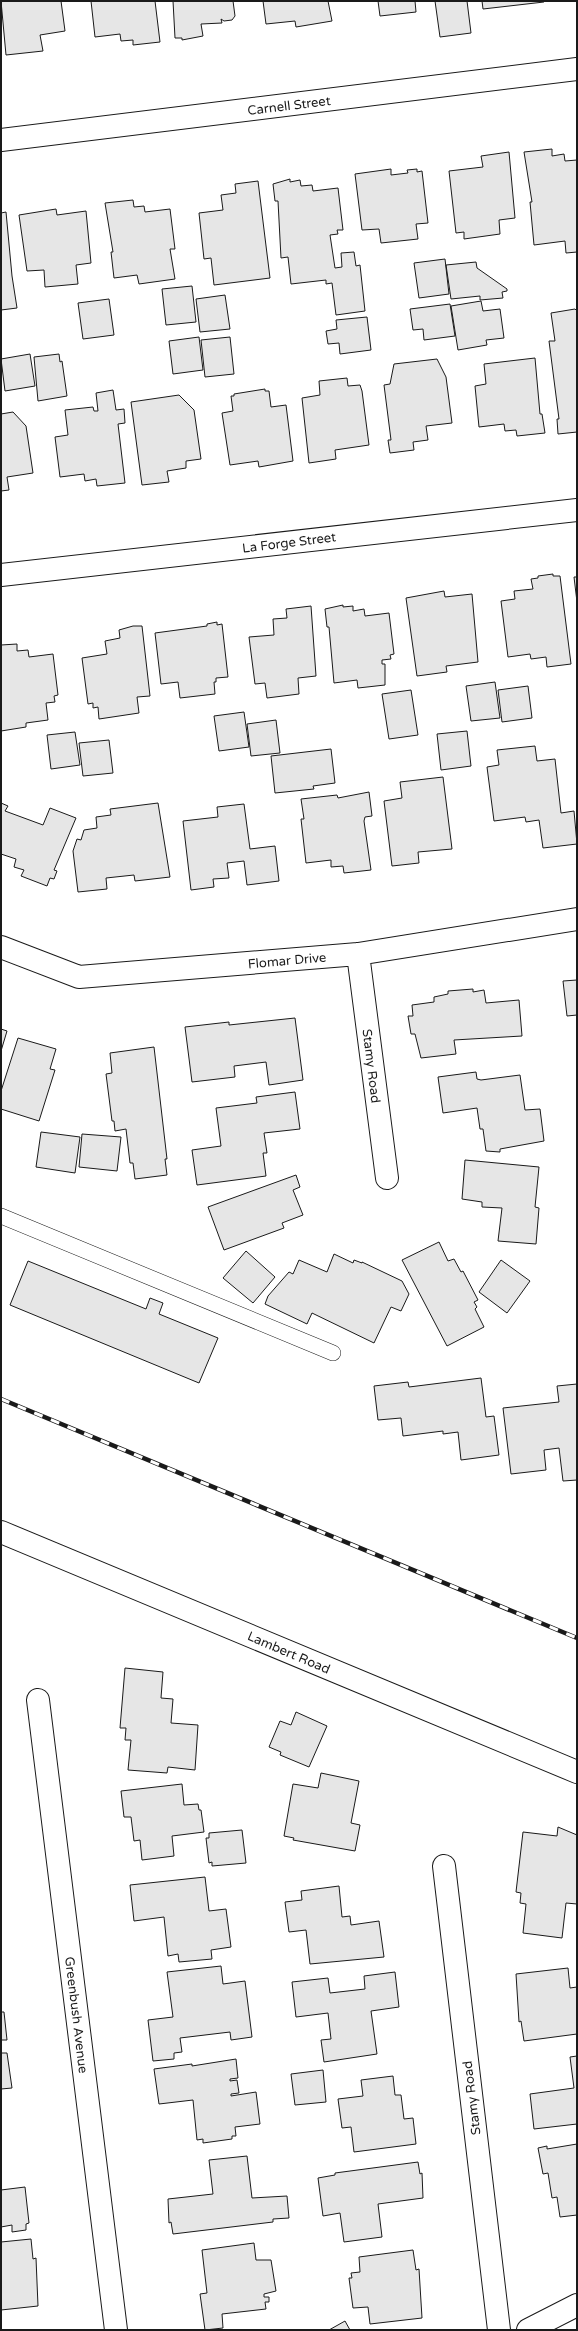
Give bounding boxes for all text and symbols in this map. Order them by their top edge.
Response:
street label: Carnell Street [247,93,332,119]
street label: La Forge Street [241,529,337,557]
street label: Flomar Drive [247,950,327,972]
street label: Stamy Road [359,1028,384,1104]
street label: Lambert Road [245,1628,332,1678]
street label: Greenbush Avenue [61,1956,91,2074]
street label: Stamy Road [459,2060,484,2136]

